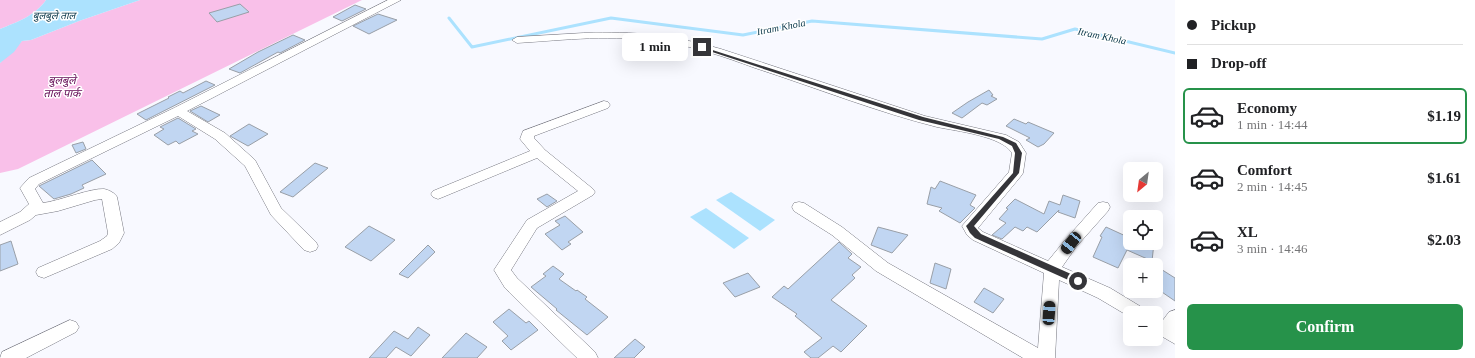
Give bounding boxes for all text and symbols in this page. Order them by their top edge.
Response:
water label: बुलबुले ताल [33,10,77,22]
water label: Itram Khola [755,17,806,37]
text: Pickup [1211,17,1256,33]
water label: Itram Khola [1076,25,1127,46]
callout: 1 min [622,33,688,61]
route end [693,38,711,56]
text: 1 min [639,39,671,54]
text: Drop-off [1211,55,1267,71]
park label: बुलबुले ताल पार्क [44,74,83,99]
icon: car [1189,98,1225,134]
text: Economy [1237,100,1297,116]
text: $1.19 [1427,108,1461,124]
text: 1 min · 14:44 [1237,117,1307,132]
icon: car [1189,160,1225,196]
north arrow [1123,162,1163,202]
map controls [1123,162,1163,346]
text: Comfort [1237,162,1292,178]
text: $1.61 [1427,170,1461,186]
text: 2 min · 14:45 [1237,179,1307,194]
button: locate [1123,210,1163,250]
icon: car [1189,222,1225,258]
text: XL [1237,224,1258,240]
car [1059,230,1083,256]
text: $2.03 [1427,232,1461,248]
text: 3 min · 14:46 [1237,241,1307,256]
button: + [1123,258,1163,298]
route start [1069,272,1087,290]
car [1042,301,1056,325]
button: Confirm [1187,304,1463,350]
button: − [1123,306,1163,346]

